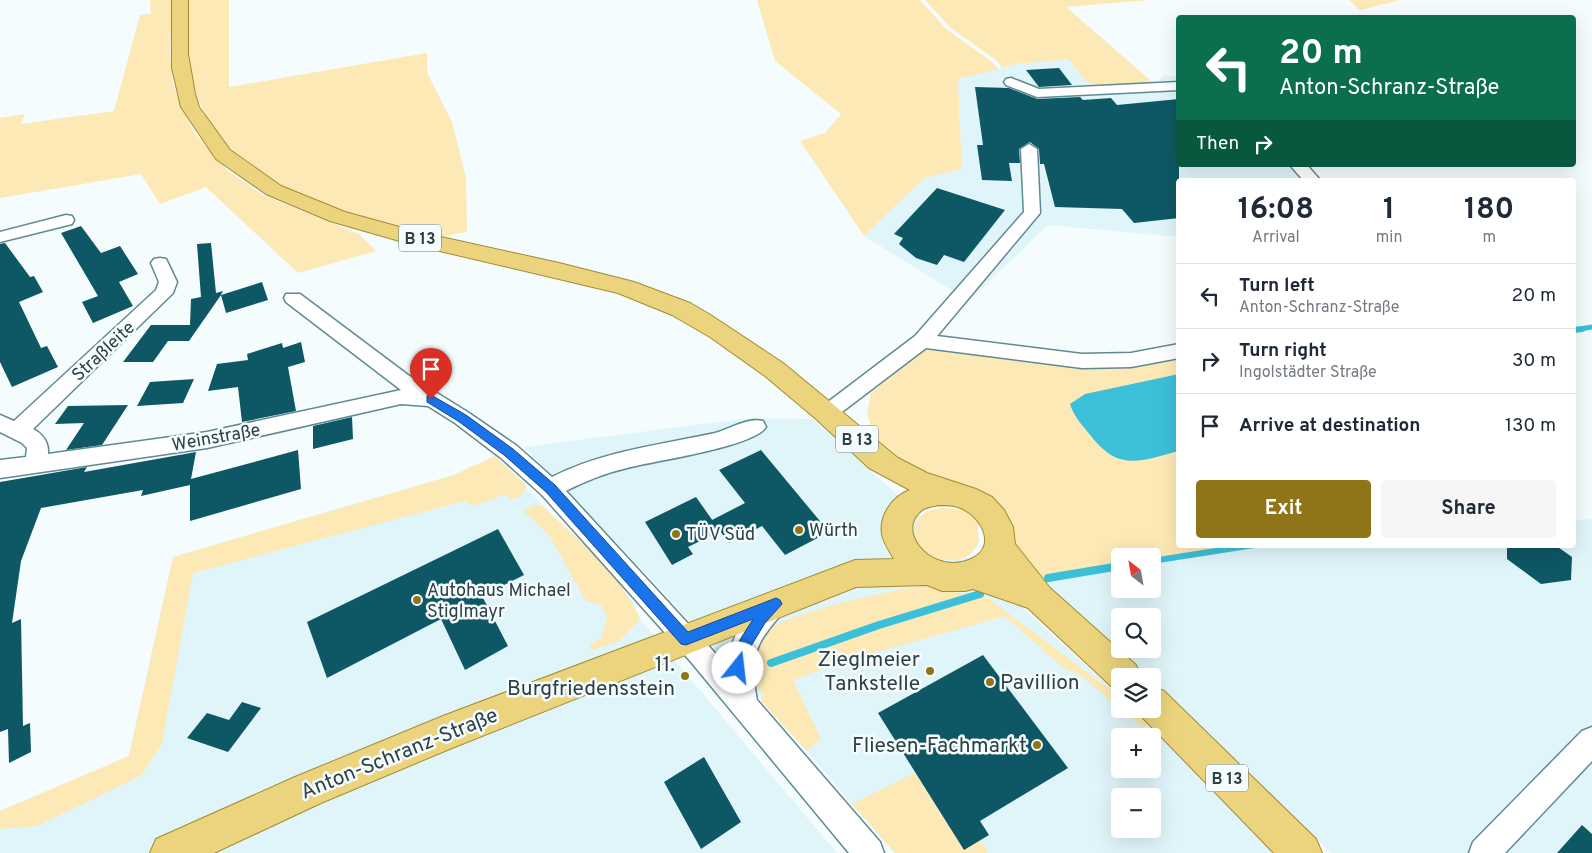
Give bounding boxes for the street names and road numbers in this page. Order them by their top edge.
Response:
road number: B 13 [399,224,441,252]
street label: Straßleite [68,317,140,387]
street label: Weinstraße [170,419,262,458]
road number: B 13 [836,426,878,452]
street label: Anton-Schranz-Straße [297,702,502,806]
road number: B 13 [1206,764,1248,791]

